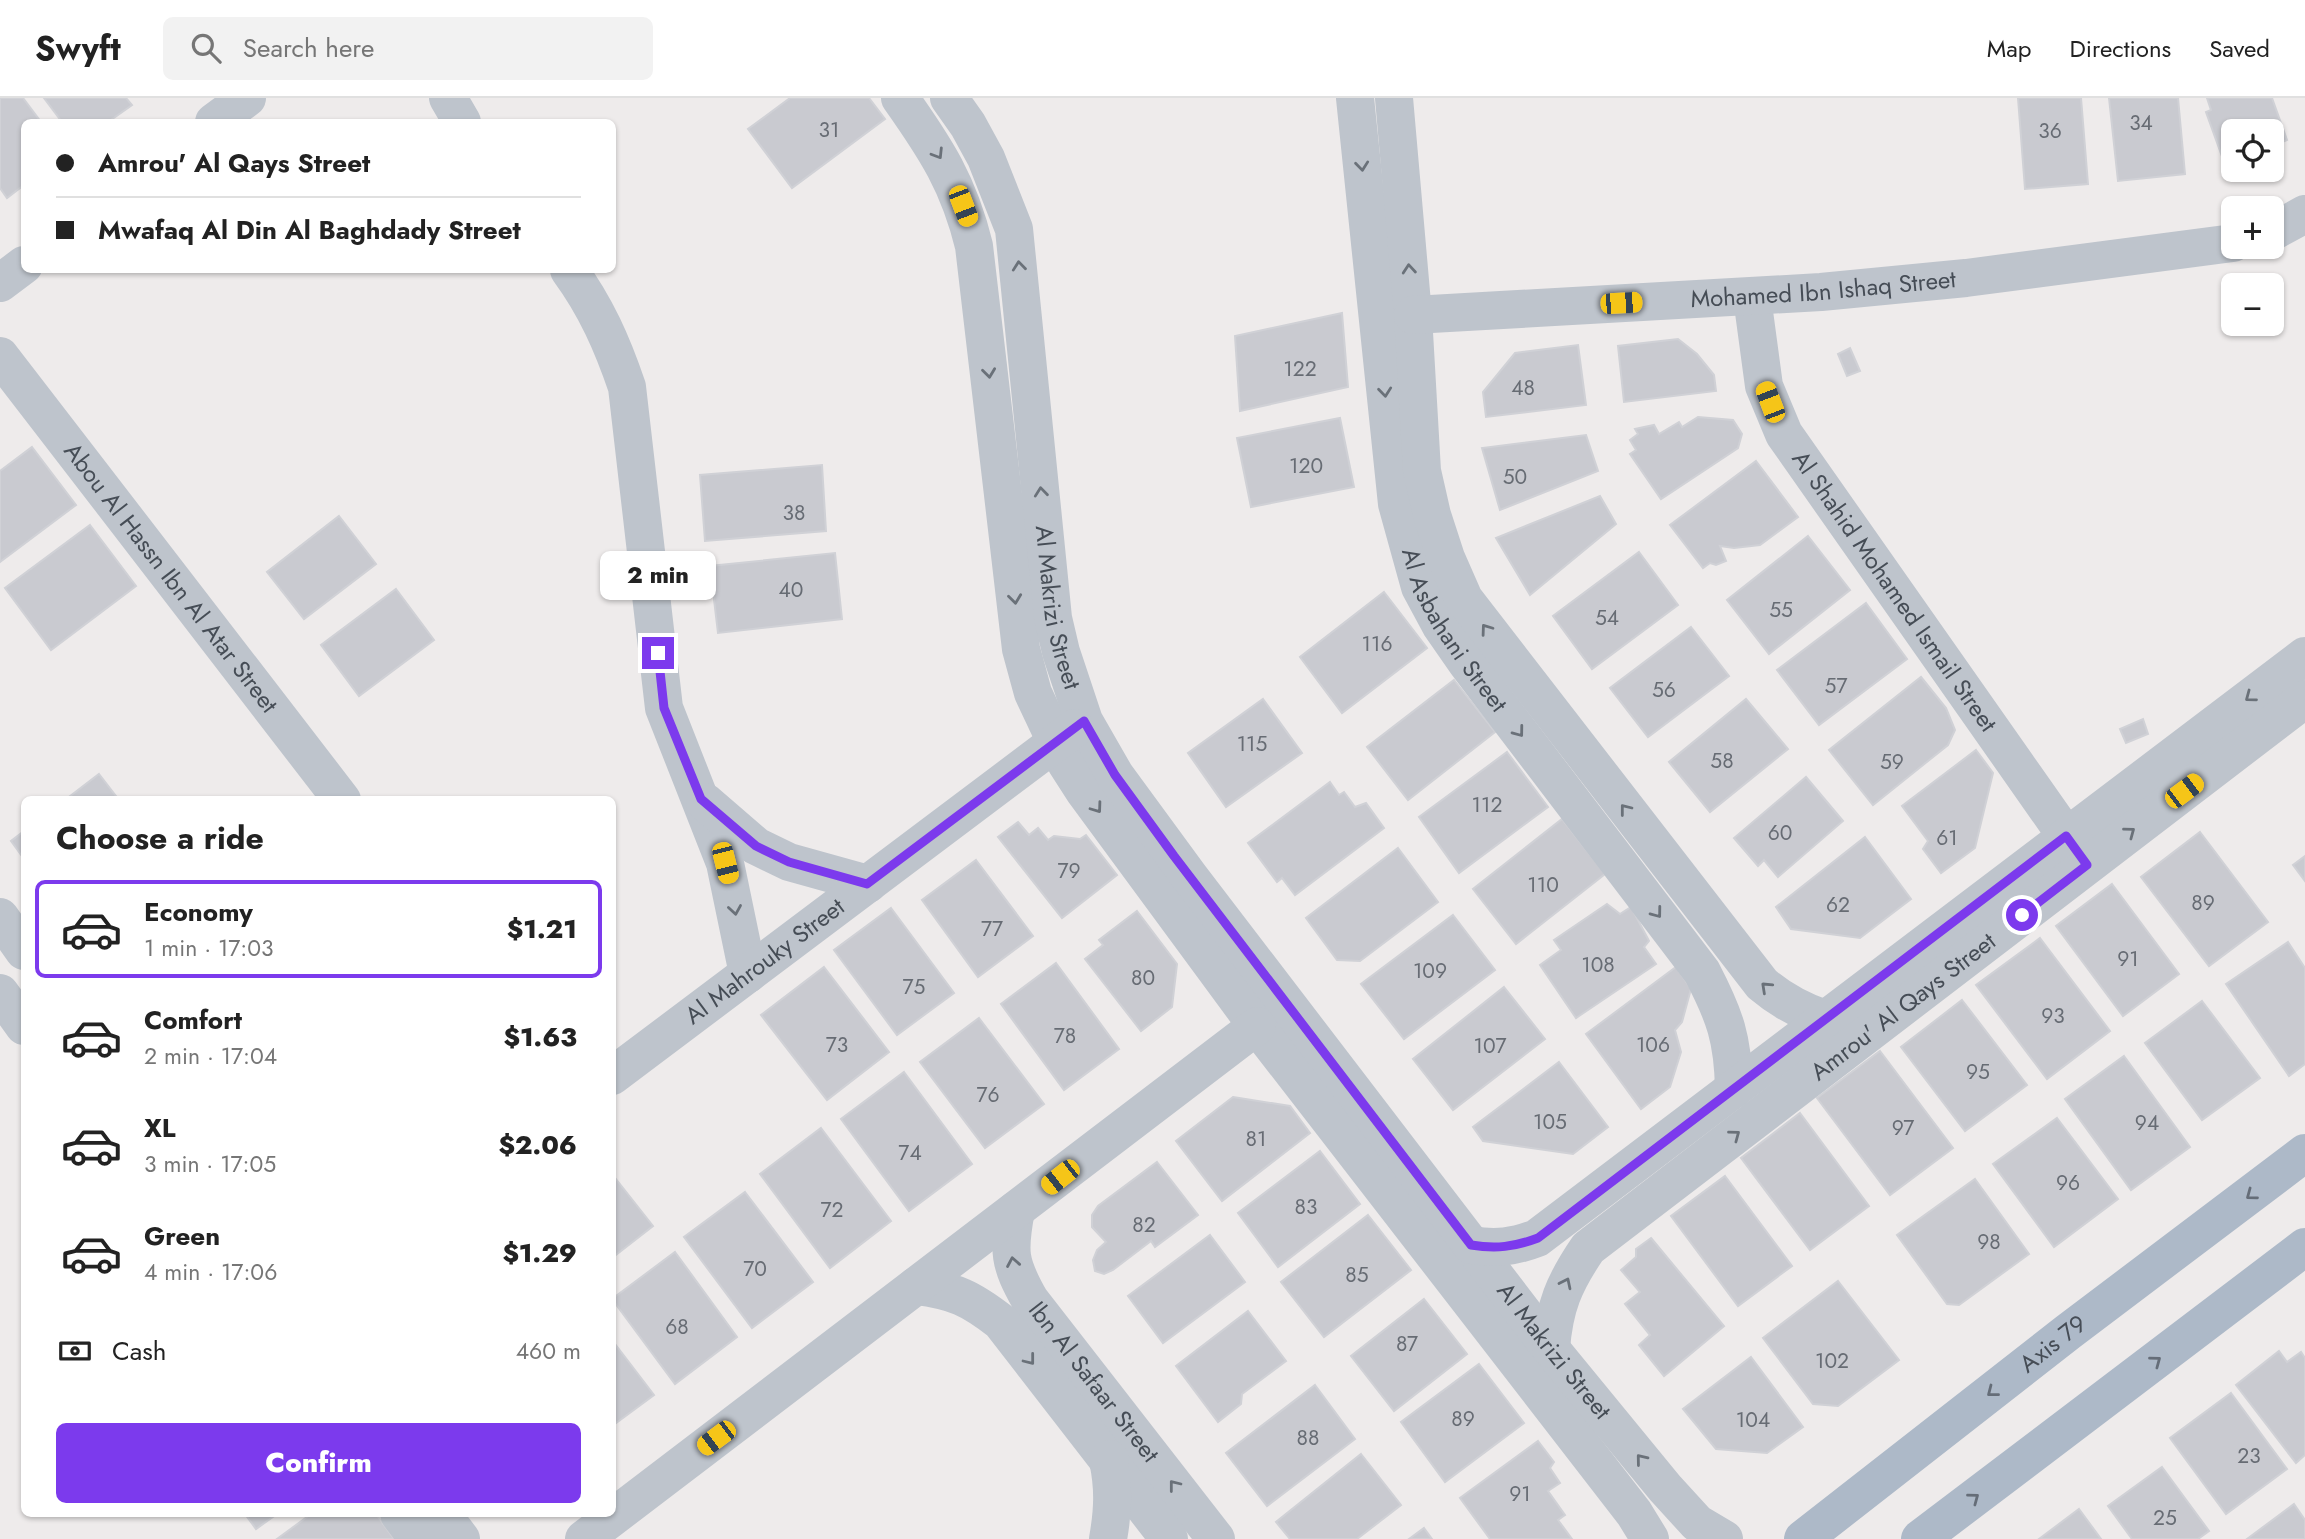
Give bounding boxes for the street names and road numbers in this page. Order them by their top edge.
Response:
street label: Mohamed Ibn Ishaq Street [1690,261,1958,316]
street label: Abou Al Hassn Ibn Al Atar Street [56,435,287,720]
street label: Al Shahid Mohamed Ismail Street [1784,443,2006,739]
street label: Al Makrizi Street [1027,524,1090,694]
street label: Al Asbahani Street [1393,544,1516,719]
street label: Al Mahrouky Street [677,889,852,1032]
street label: Amrou' Al Qays Street [1803,924,2003,1089]
street label: Al Makrizi Street [1489,1275,1620,1427]
street label: Ibn Al Safaar Street [1020,1294,1168,1470]
street label: Axis 79 [2012,1306,2093,1381]

